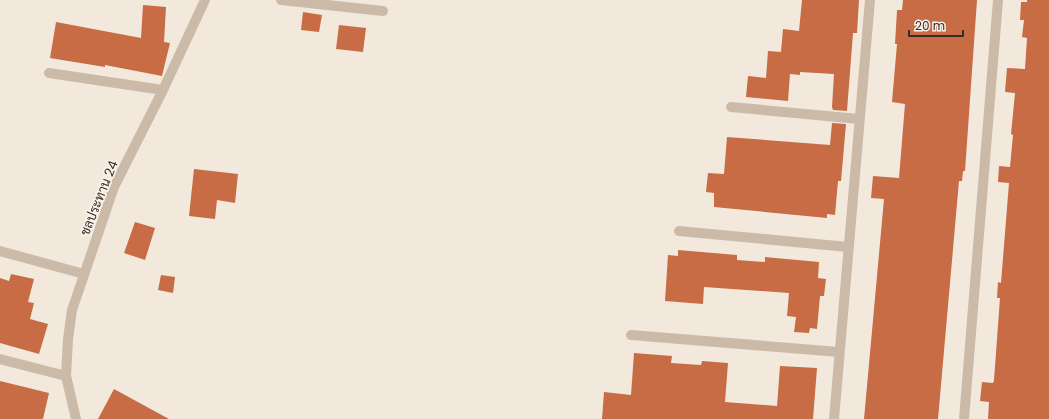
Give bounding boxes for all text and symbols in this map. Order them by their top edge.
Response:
scale bar [909,12,963,38]
text: 20 m [915,17,945,34]
street label: ชลประทาน 24 [75,158,123,238]

